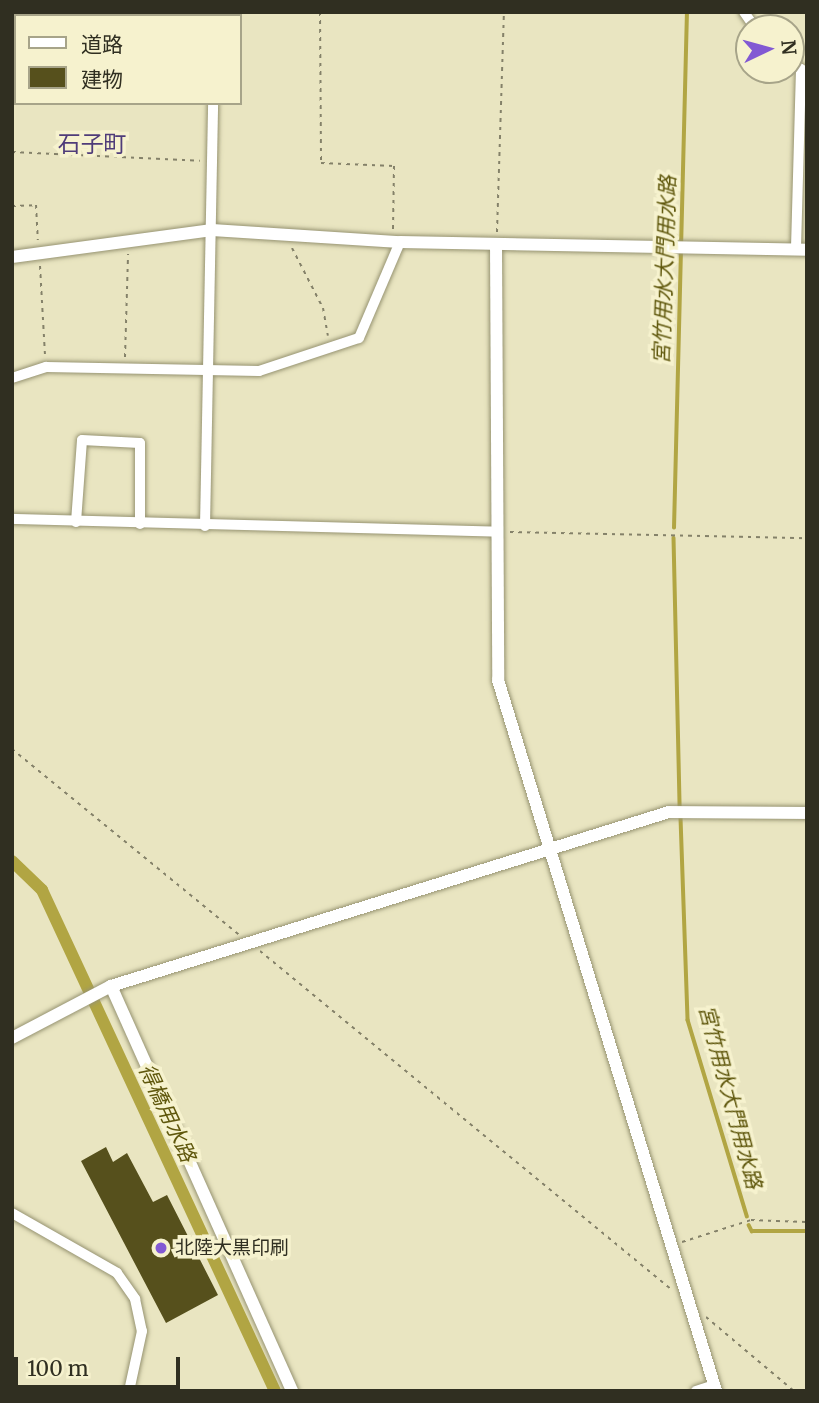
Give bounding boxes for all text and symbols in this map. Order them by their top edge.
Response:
legend [14,14,242,105]
north arrow [735,14,805,84]
text: 道路 [81,31,123,58]
text: N [776,39,802,56]
text: 建物 [81,66,123,93]
district label: 石子町 [58,130,126,158]
water label: 宮竹用水大門用水路 [649,175,681,365]
water label: 宮竹用水大門用水路 [693,1002,767,1192]
water label: 得橋用水路 [133,1060,201,1166]
place label: 北陸大黒印刷 [175,1237,289,1259]
marker: 北陸大黒印刷 [153,1240,169,1256]
scale bar [18,1344,184,1388]
text: 100 m [27,1355,89,1382]

